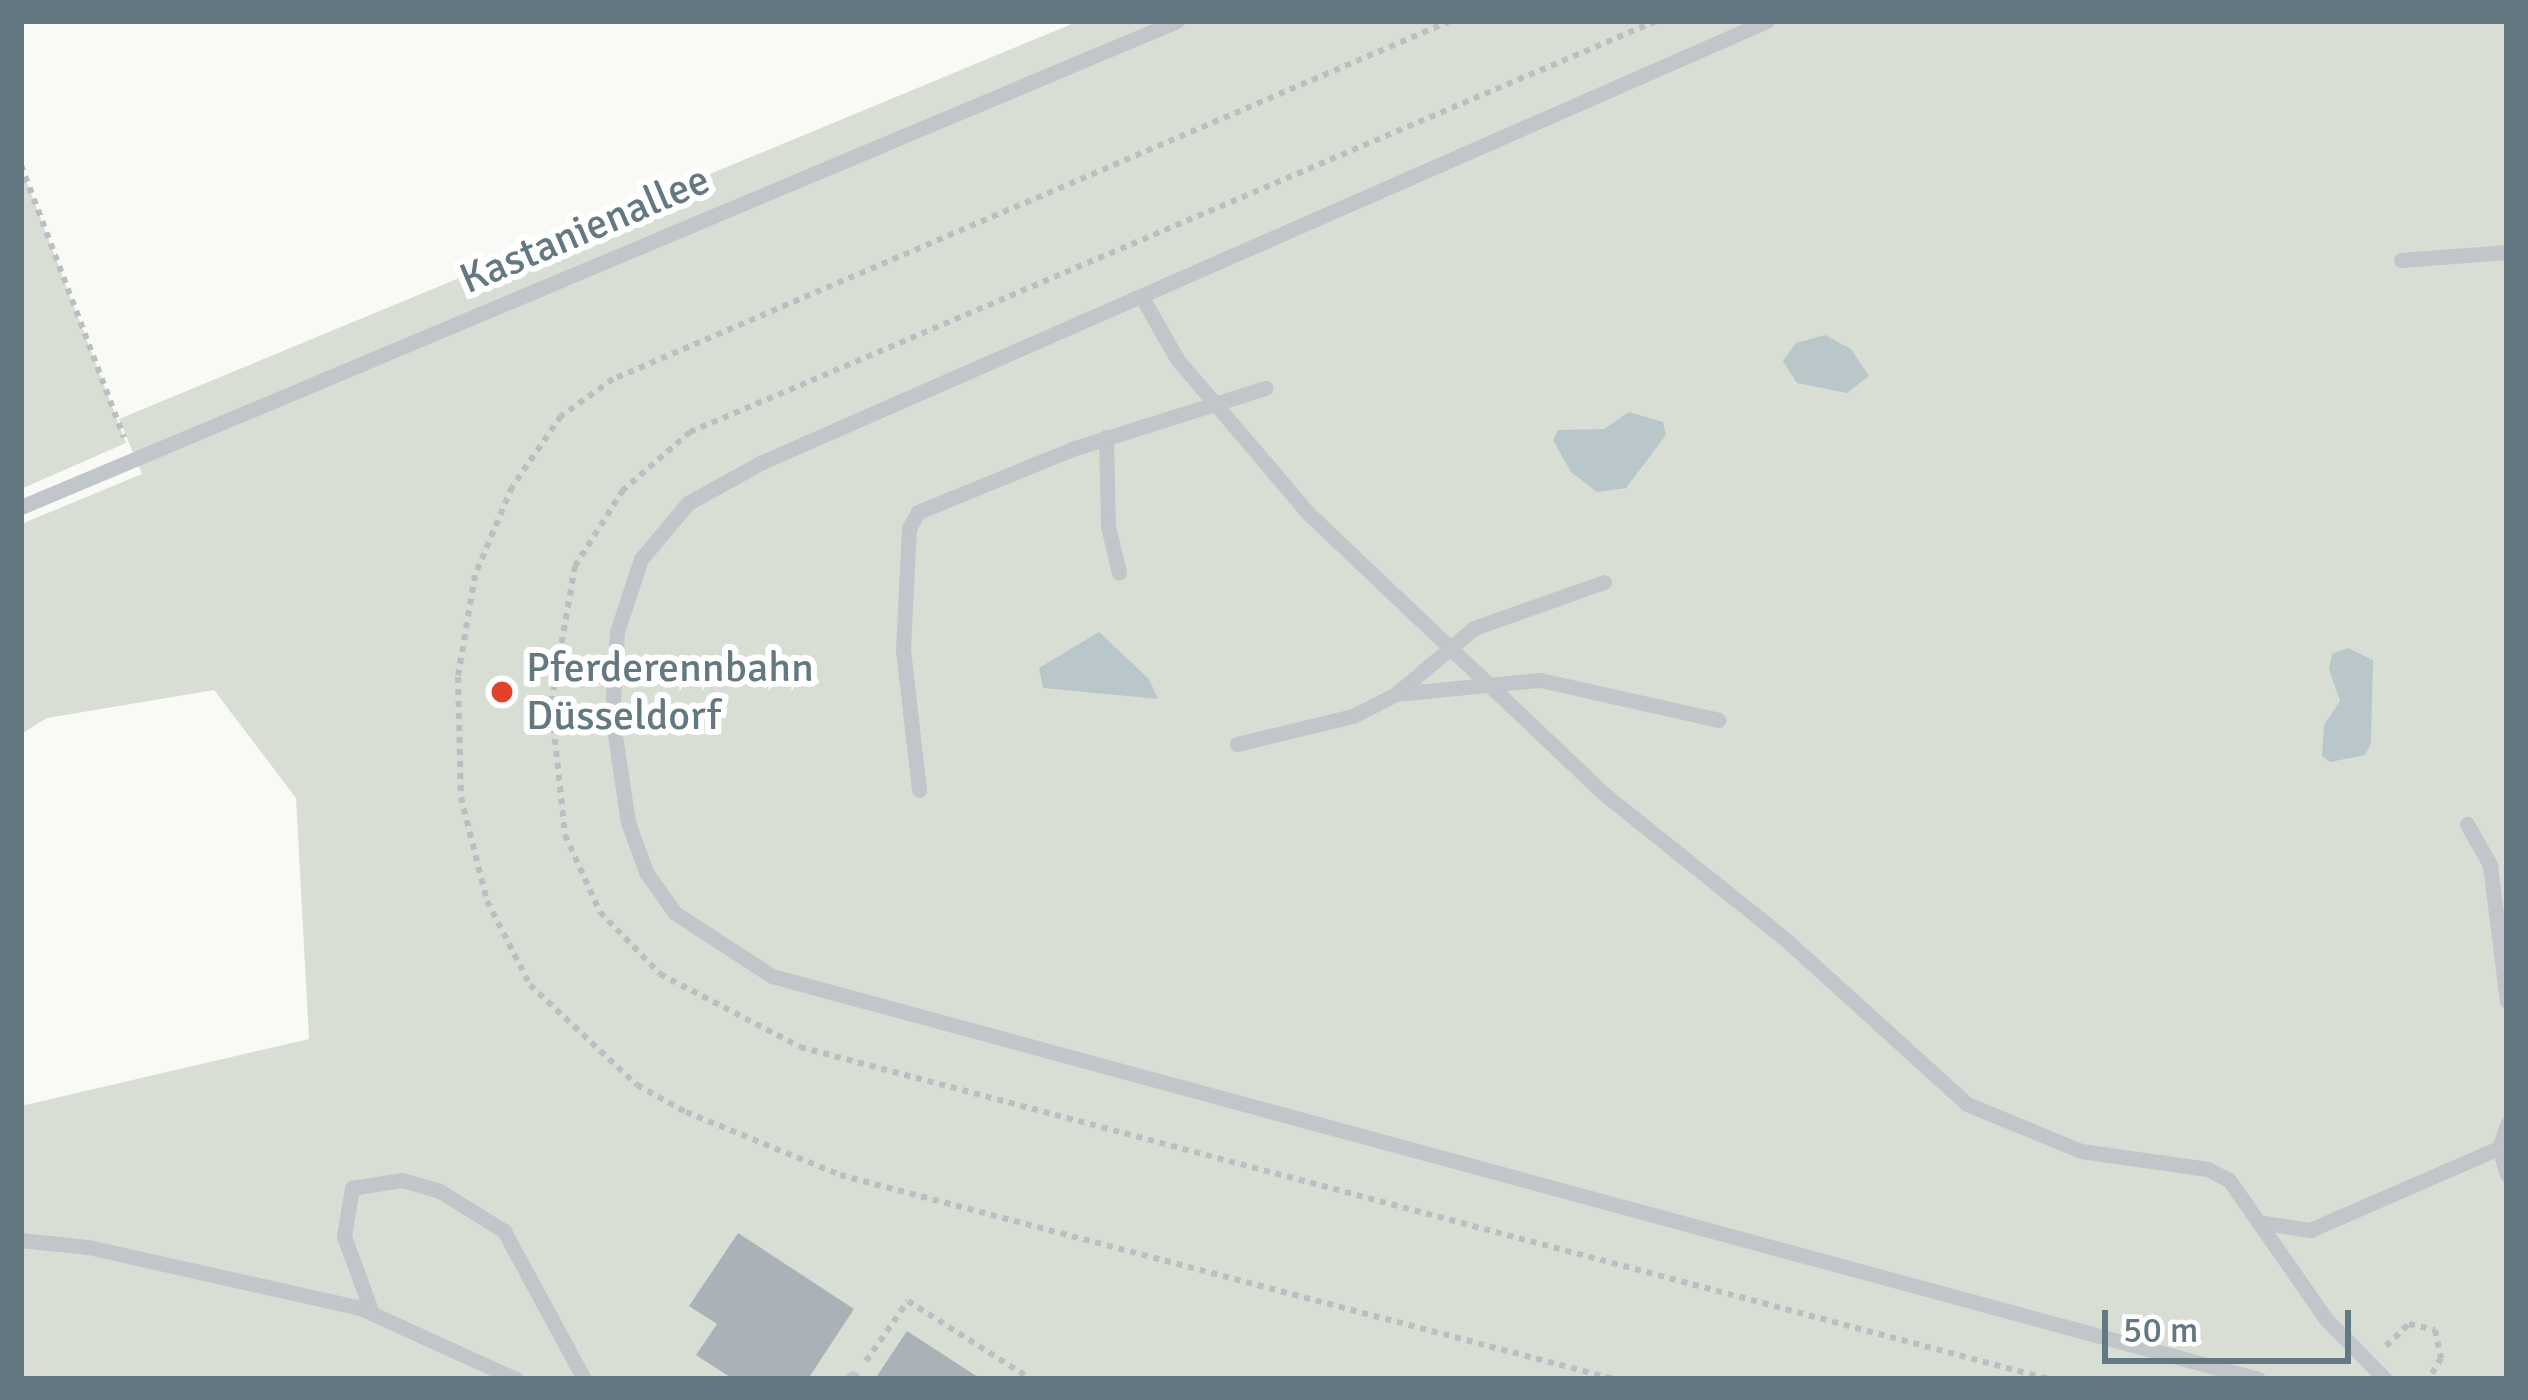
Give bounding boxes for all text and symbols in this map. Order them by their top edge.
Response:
street label: Kastanienallee [453,155,717,305]
place label: Pferderennbahn Düsseldorf [526,643,814,742]
marker: Pferderennbahn Düsseldorf [489,679,515,705]
scale bar [2108,1286,2357,1360]
text: 50 m [2123,1308,2199,1353]

